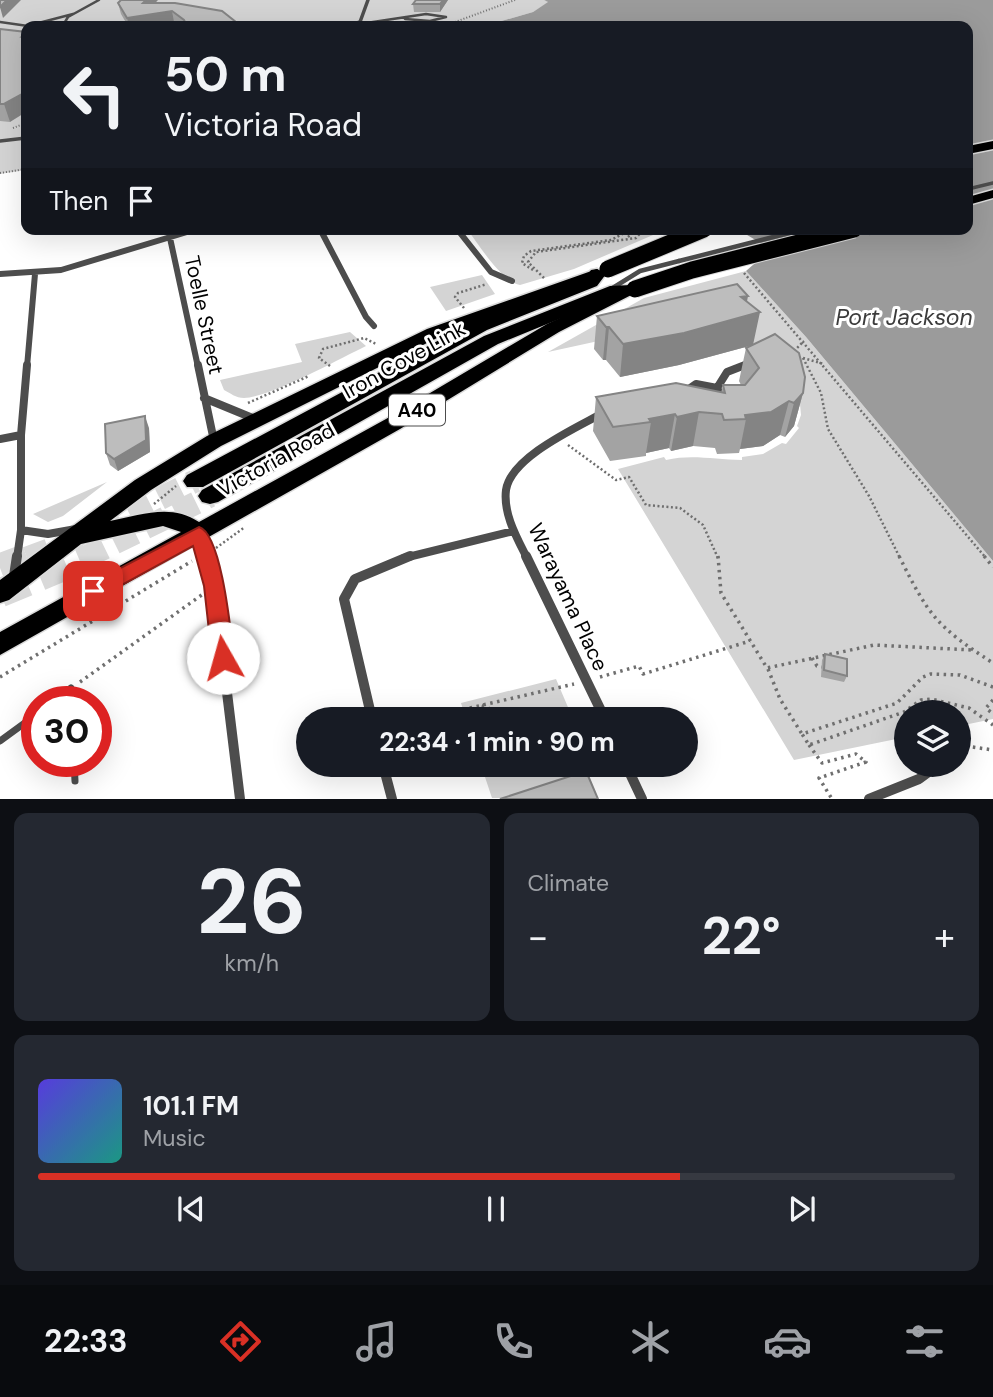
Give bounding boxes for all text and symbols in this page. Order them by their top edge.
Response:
text: 50 m [164,42,287,106]
icon: left [49,49,140,140]
text: Victoria Road [164,104,362,146]
icon: arrive [122,182,160,220]
text: Then [49,184,108,218]
street label: Toelle Street [178,253,230,377]
water label: Port Jackson [835,302,973,332]
street label: Iron Cove Link [338,315,471,405]
road number: A40 [389,394,445,426]
street label: Victoria Road [212,416,340,504]
street label: Warayama Place [522,519,615,675]
pin [63,561,123,621]
icon: arrive [74,572,112,610]
position arrow [186,621,260,695]
speed limit sign: 30 [21,686,112,777]
map controls [894,700,971,777]
button: layers [894,700,971,777]
text: 22:34 · 1 min · 90 m [379,725,615,759]
text: 26 [197,843,307,961]
text: Climate [528,868,609,898]
text: 22° [702,902,781,970]
text: − [528,912,548,962]
text: + [934,912,955,962]
text: km/h [225,948,279,978]
text: 101.1 FM [143,1089,239,1123]
text: Music [143,1123,206,1153]
icon: previous [172,1190,210,1228]
icon: pause [477,1190,515,1228]
icon: next [783,1190,821,1228]
icon: directions [216,1317,265,1366]
icon: music [352,1317,401,1366]
icon: phone [489,1317,538,1366]
icon: climate [626,1317,675,1366]
icon: car [763,1317,812,1366]
icon: filters [900,1317,949,1366]
text: 22:33 [44,1320,128,1362]

